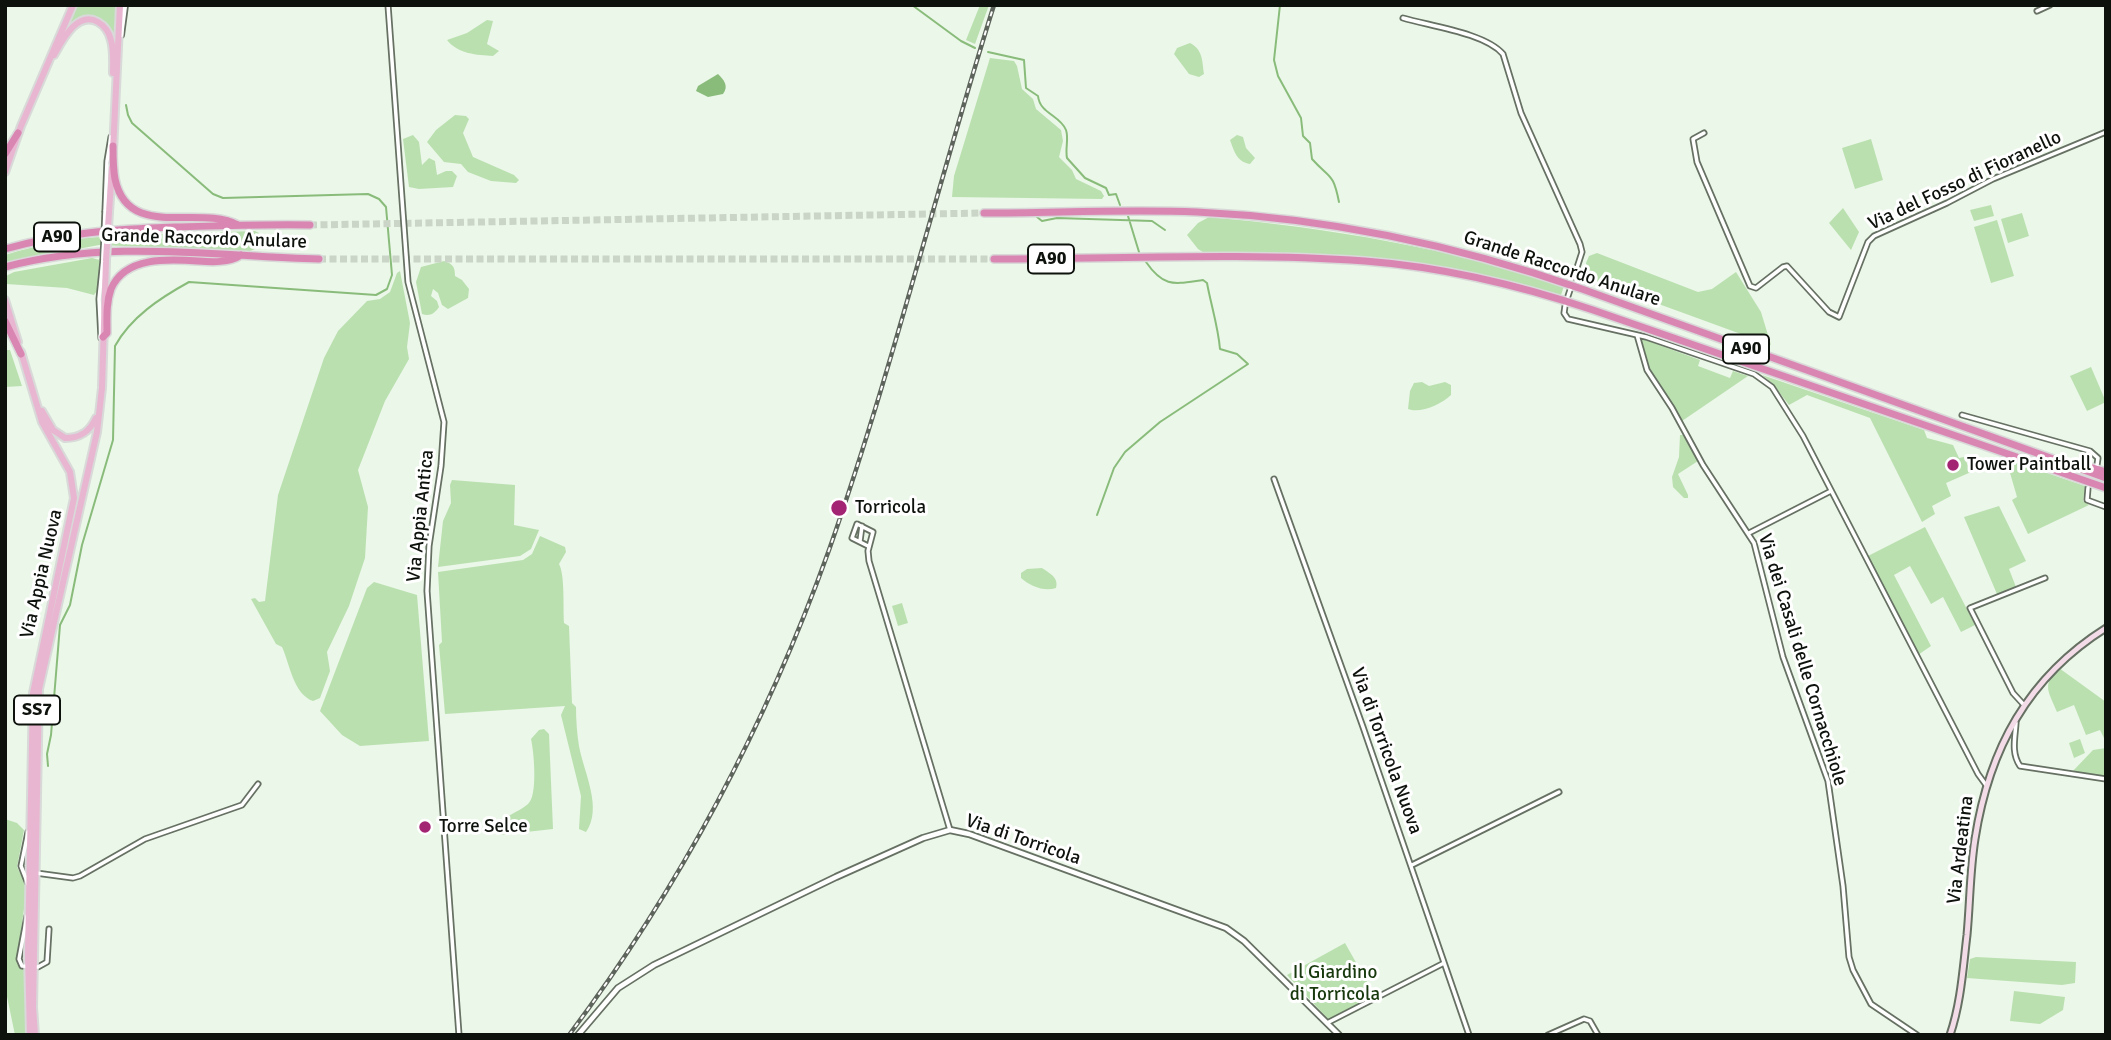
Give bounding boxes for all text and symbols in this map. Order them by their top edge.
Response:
street label: Via del Fosso di Fioranello [1865,126,2065,236]
road number: A90 [34,222,80,251]
street label: Grande Raccordo Anulare [101,224,307,254]
street label: Grande Raccordo Anulare [1461,226,1663,312]
road number: A90 [1028,244,1074,274]
road number: A90 [1723,334,1769,363]
street label: Via Appia Antica [403,449,439,583]
place label: Tower Paintball [1967,454,2091,476]
marker: Tower Paintball [1945,457,1961,473]
place label: Torricola [855,497,926,519]
marker: Torricola [829,498,849,518]
street label: Via Appia Nuova [16,507,68,641]
street label: Via dei Casali delle Cornacchiole [1753,531,1851,789]
street label: Via di Torricola Nuova [1345,665,1427,837]
road number: SS7 [14,696,60,724]
street label: Via Ardeatina [1943,794,1979,906]
street label: Via di Torricola [962,810,1084,870]
place label: Torre Selce [439,816,528,838]
marker: Torre Selce [417,819,433,835]
park label: Il Giardino di Torricola [1290,962,1380,1006]

